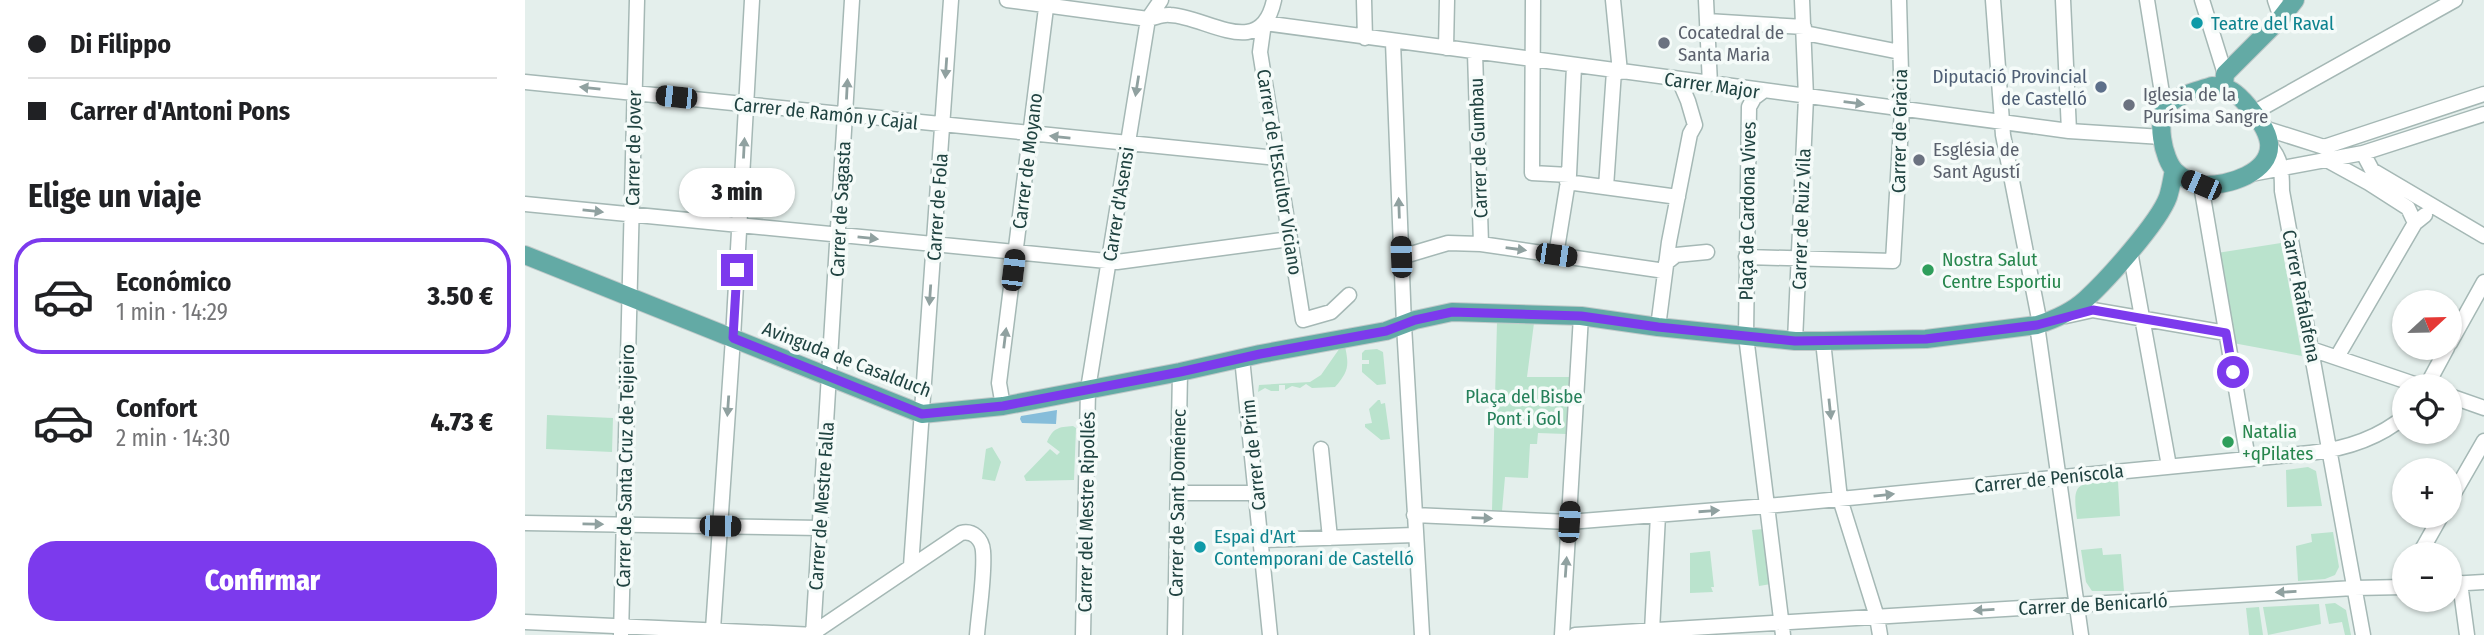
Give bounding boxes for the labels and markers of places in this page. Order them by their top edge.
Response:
place label: Teatre del Raval [2211,12,2334,35]
marker: Teatre del Raval [2189,15,2205,31]
place label: Cocatedral de Santa Maria [1678,21,1784,66]
marker: Cocatedral de Santa Maria [1656,35,1672,51]
place label: Diputació Provincial de Castelló [1932,65,2087,110]
marker: Diputació Provincial de Castelló [2093,79,2109,95]
place label: Iglesia de la Purísima Sangre [2143,83,2268,128]
marker: Iglesia de la Purísima Sangre [2121,97,2137,113]
place label: Església de Sant Agustí [1933,138,2020,183]
marker: Església de Sant Agustí [1911,152,1927,168]
place label: Nostra Salut Centre Esportiu [1942,248,2061,293]
marker: Nostra Salut Centre Esportiu [1920,262,1936,278]
place label: Natalia +qPilates [2242,420,2313,465]
marker: Natalia +qPilates [2220,434,2236,450]
place label: Espai d'Art Contemporani de Castelló [1214,525,1414,570]
marker: Espai d'Art Contemporani de Castelló [1192,539,1208,555]

